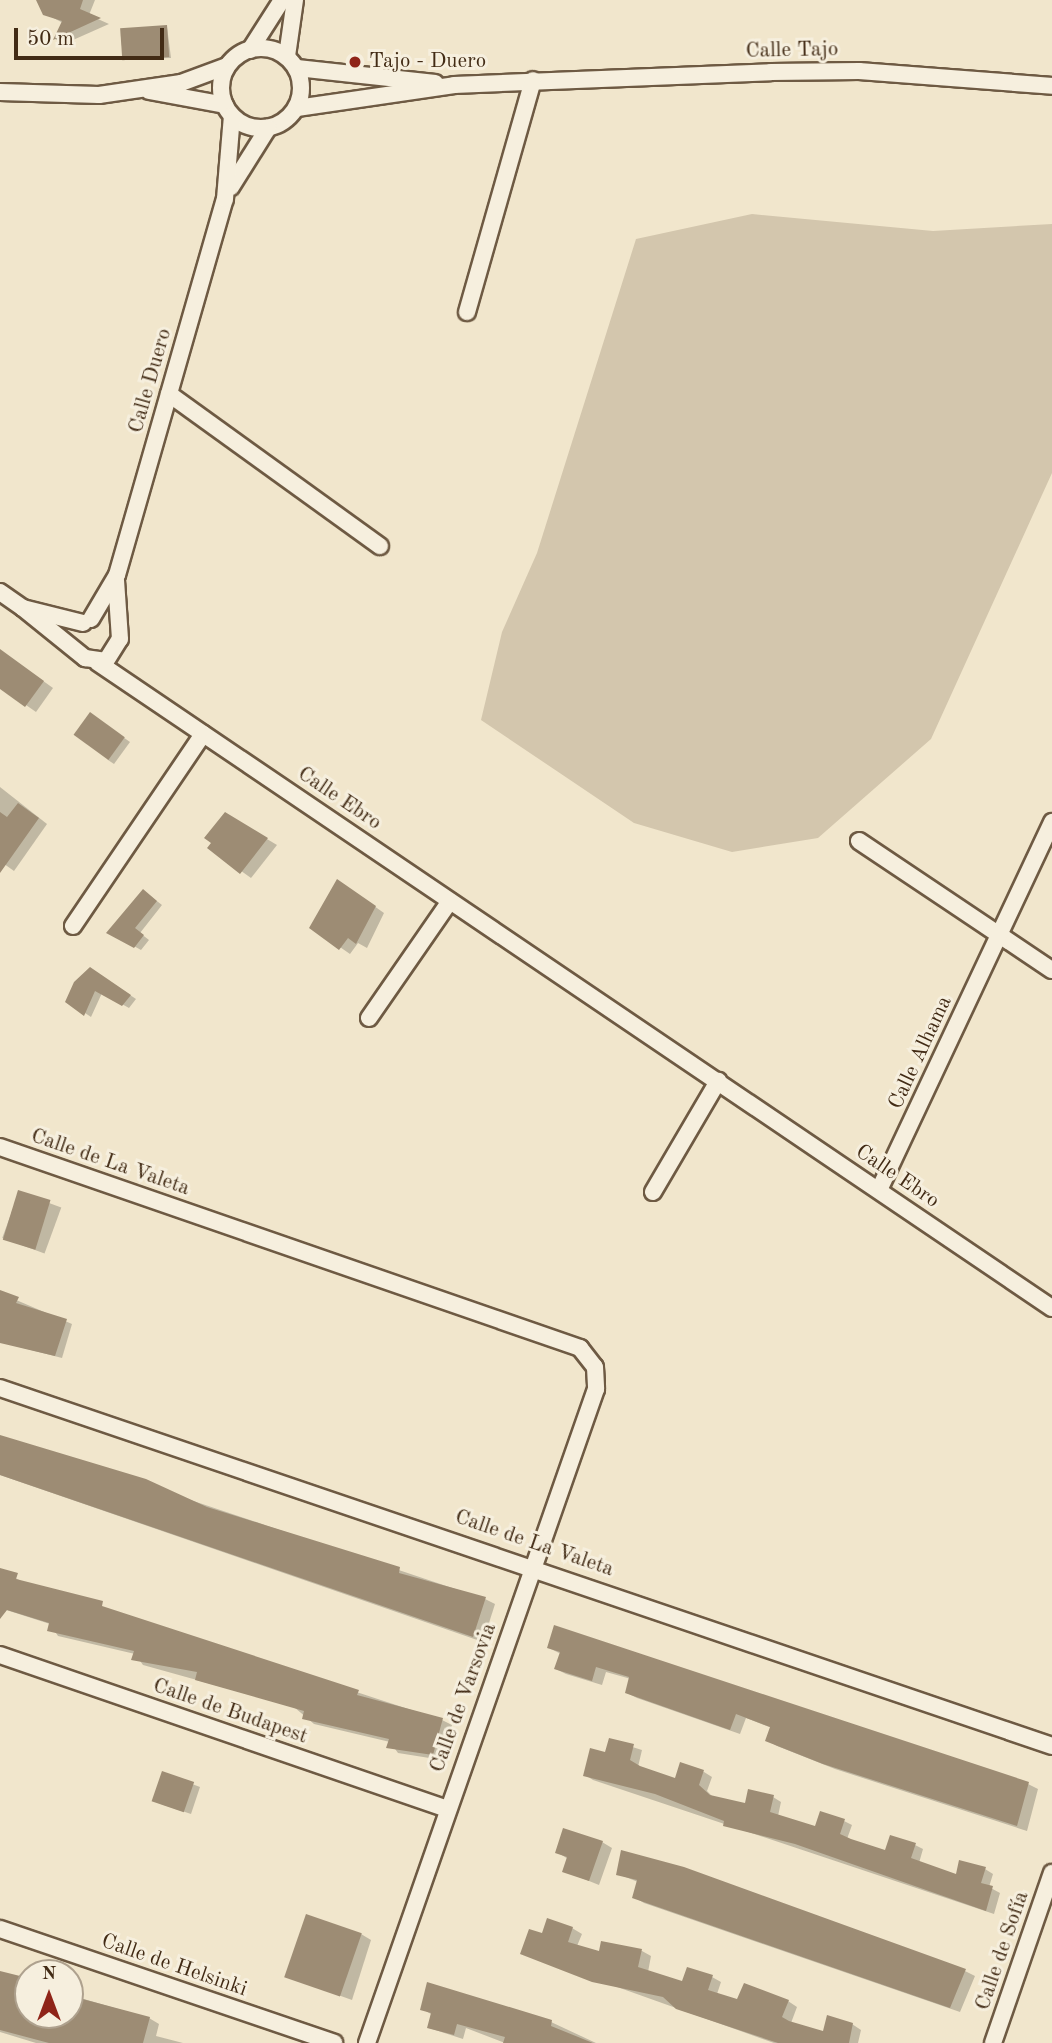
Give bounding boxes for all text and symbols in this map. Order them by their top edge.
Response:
scale bar [18,14,168,58]
text: 50 m [27,29,74,50]
street label: Calle Tajo [745,38,839,64]
place label: Tajo - Duero [369,49,486,75]
marker: Tajo - Duero [347,54,363,70]
street label: Calle Duero [124,326,178,436]
street label: Calle Ebro [292,762,386,836]
street label: Calle Alhama [884,992,958,1114]
street label: Calle de La Valeta [27,1124,193,1202]
street label: Calle Ebro [850,1140,944,1214]
street label: Calle de La Valeta [451,1505,617,1583]
street label: Calle de Varsovia [425,1620,503,1776]
street label: Calle de Budapest [149,1674,311,1750]
street label: Calle de Sofía [971,1888,1035,2014]
street label: Calle de Helsinki [98,1929,250,2003]
north arrow [14,1959,84,2029]
text: N [42,1965,56,1984]

